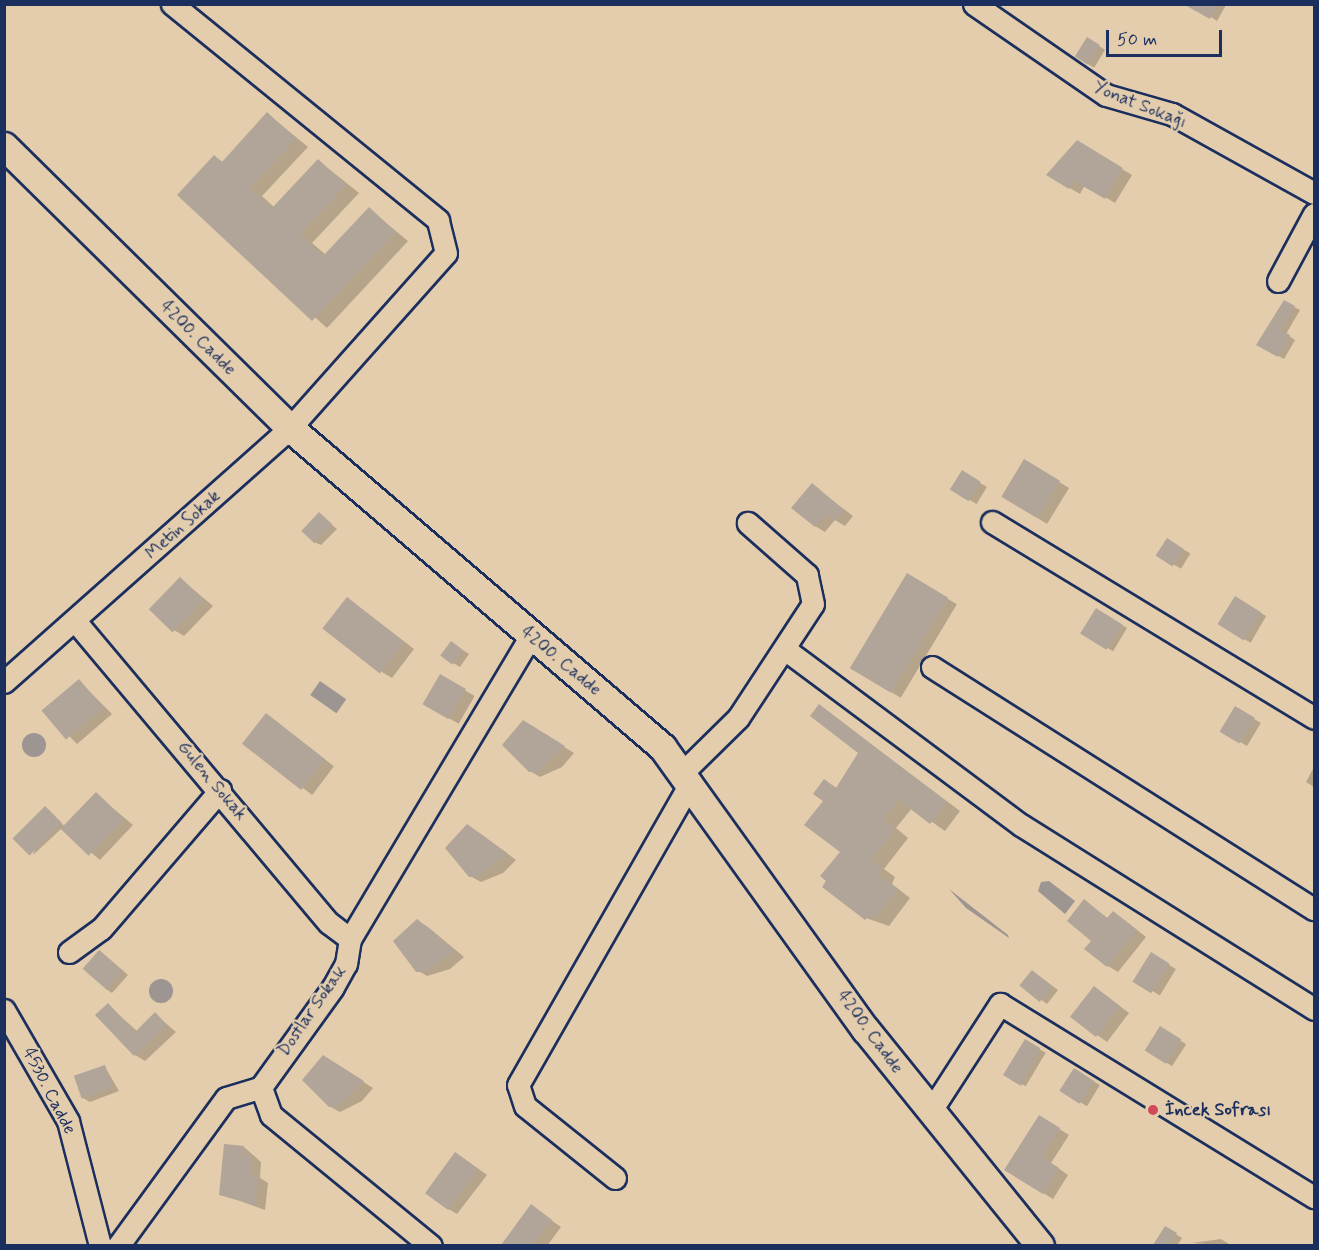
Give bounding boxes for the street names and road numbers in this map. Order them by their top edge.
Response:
street label: Yonat Sokağı [1090,76,1190,134]
street label: 4200. Cadde [156,296,240,380]
street label: Metin Sokak [140,485,226,565]
street label: 4200. Cadde [516,621,606,701]
street label: Gulen Sokak [172,737,252,825]
street label: Dostlar Sokak [273,962,351,1060]
street label: 4200. Cadde [832,986,908,1078]
street label: 4530. Cadde [18,1044,80,1138]

